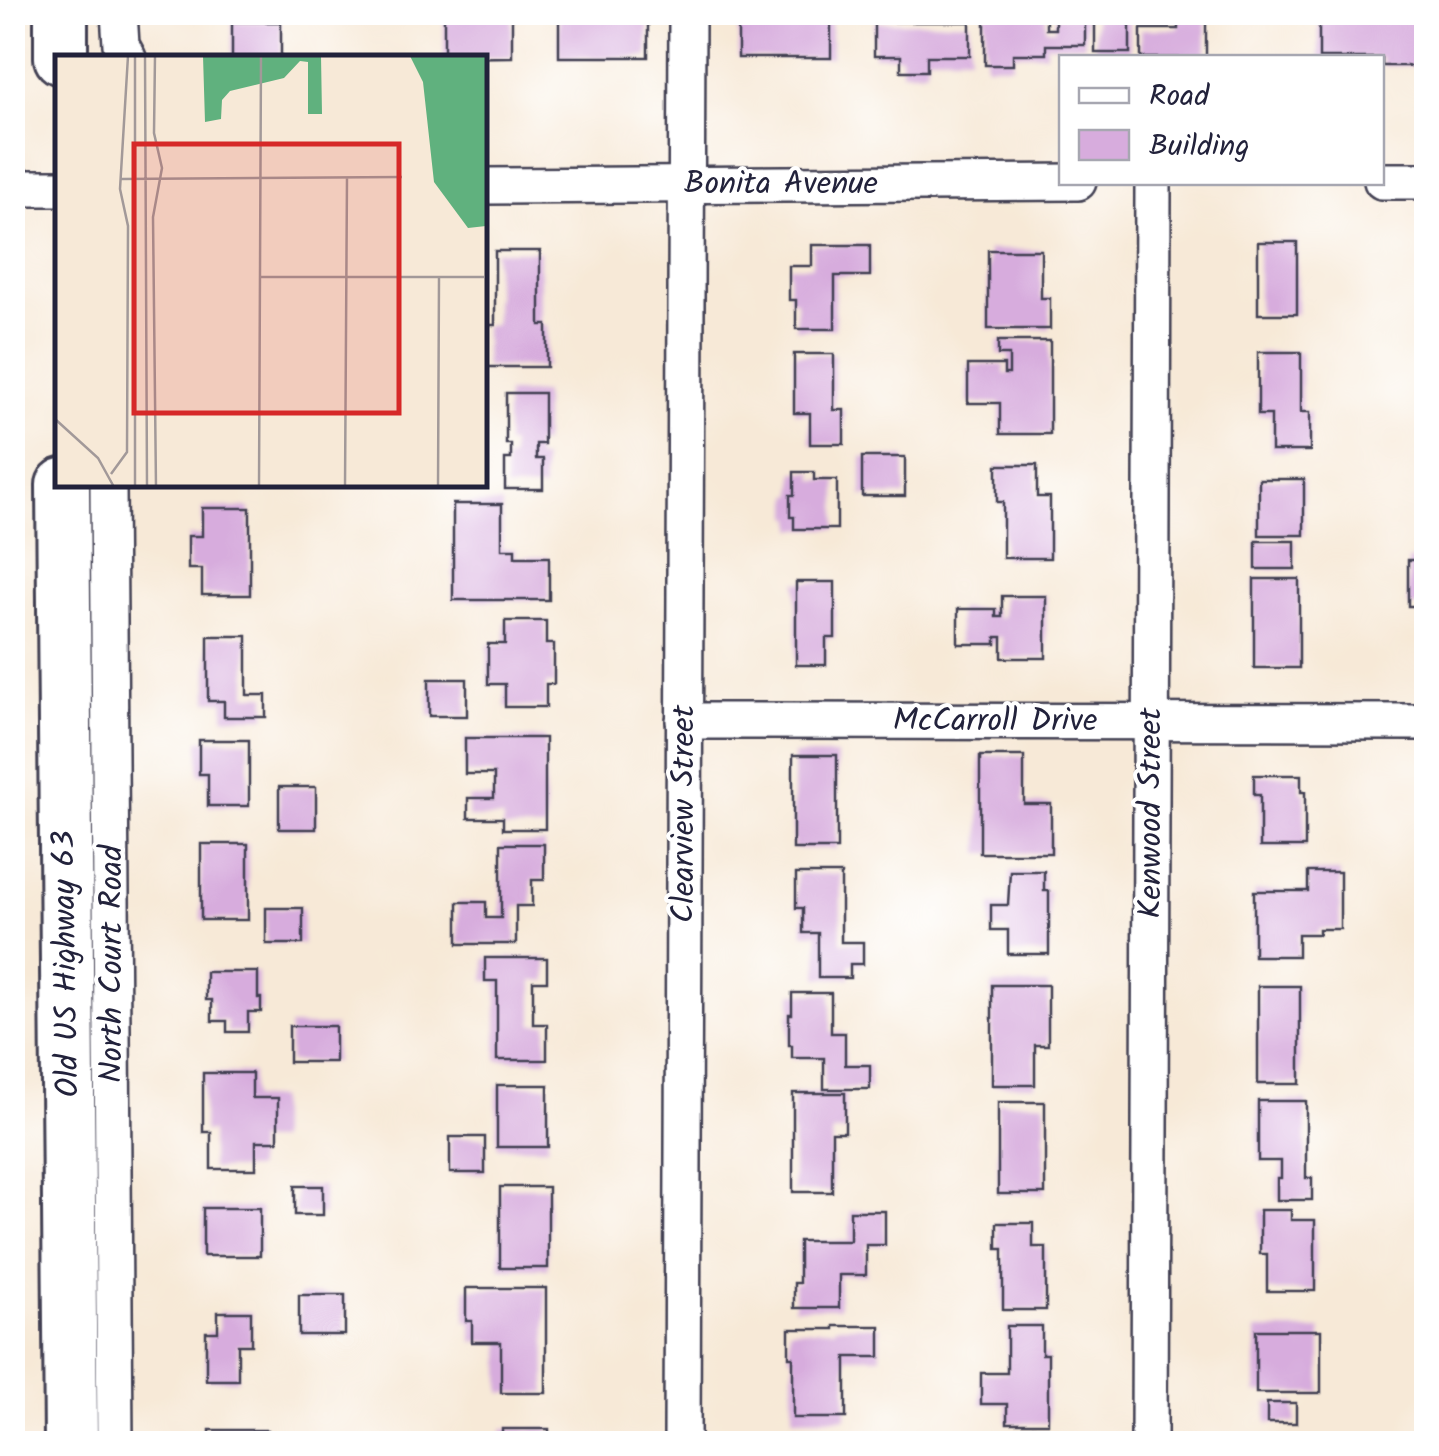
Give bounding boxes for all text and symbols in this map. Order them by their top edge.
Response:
inset map [55,55,488,488]
legend [1059,55,1384,185]
text: Road [1149,73,1210,121]
text: Building [1149,123,1249,171]
street label: Bonita Avenue [684,159,878,210]
street label: McCarroll Drive [893,696,1097,747]
street label: Clearview Street [659,704,710,923]
street label: Kenwood Street [1126,707,1177,918]
street label: Old US Highway 63 [39,830,95,1098]
street label: North Court Road [87,844,138,1083]

